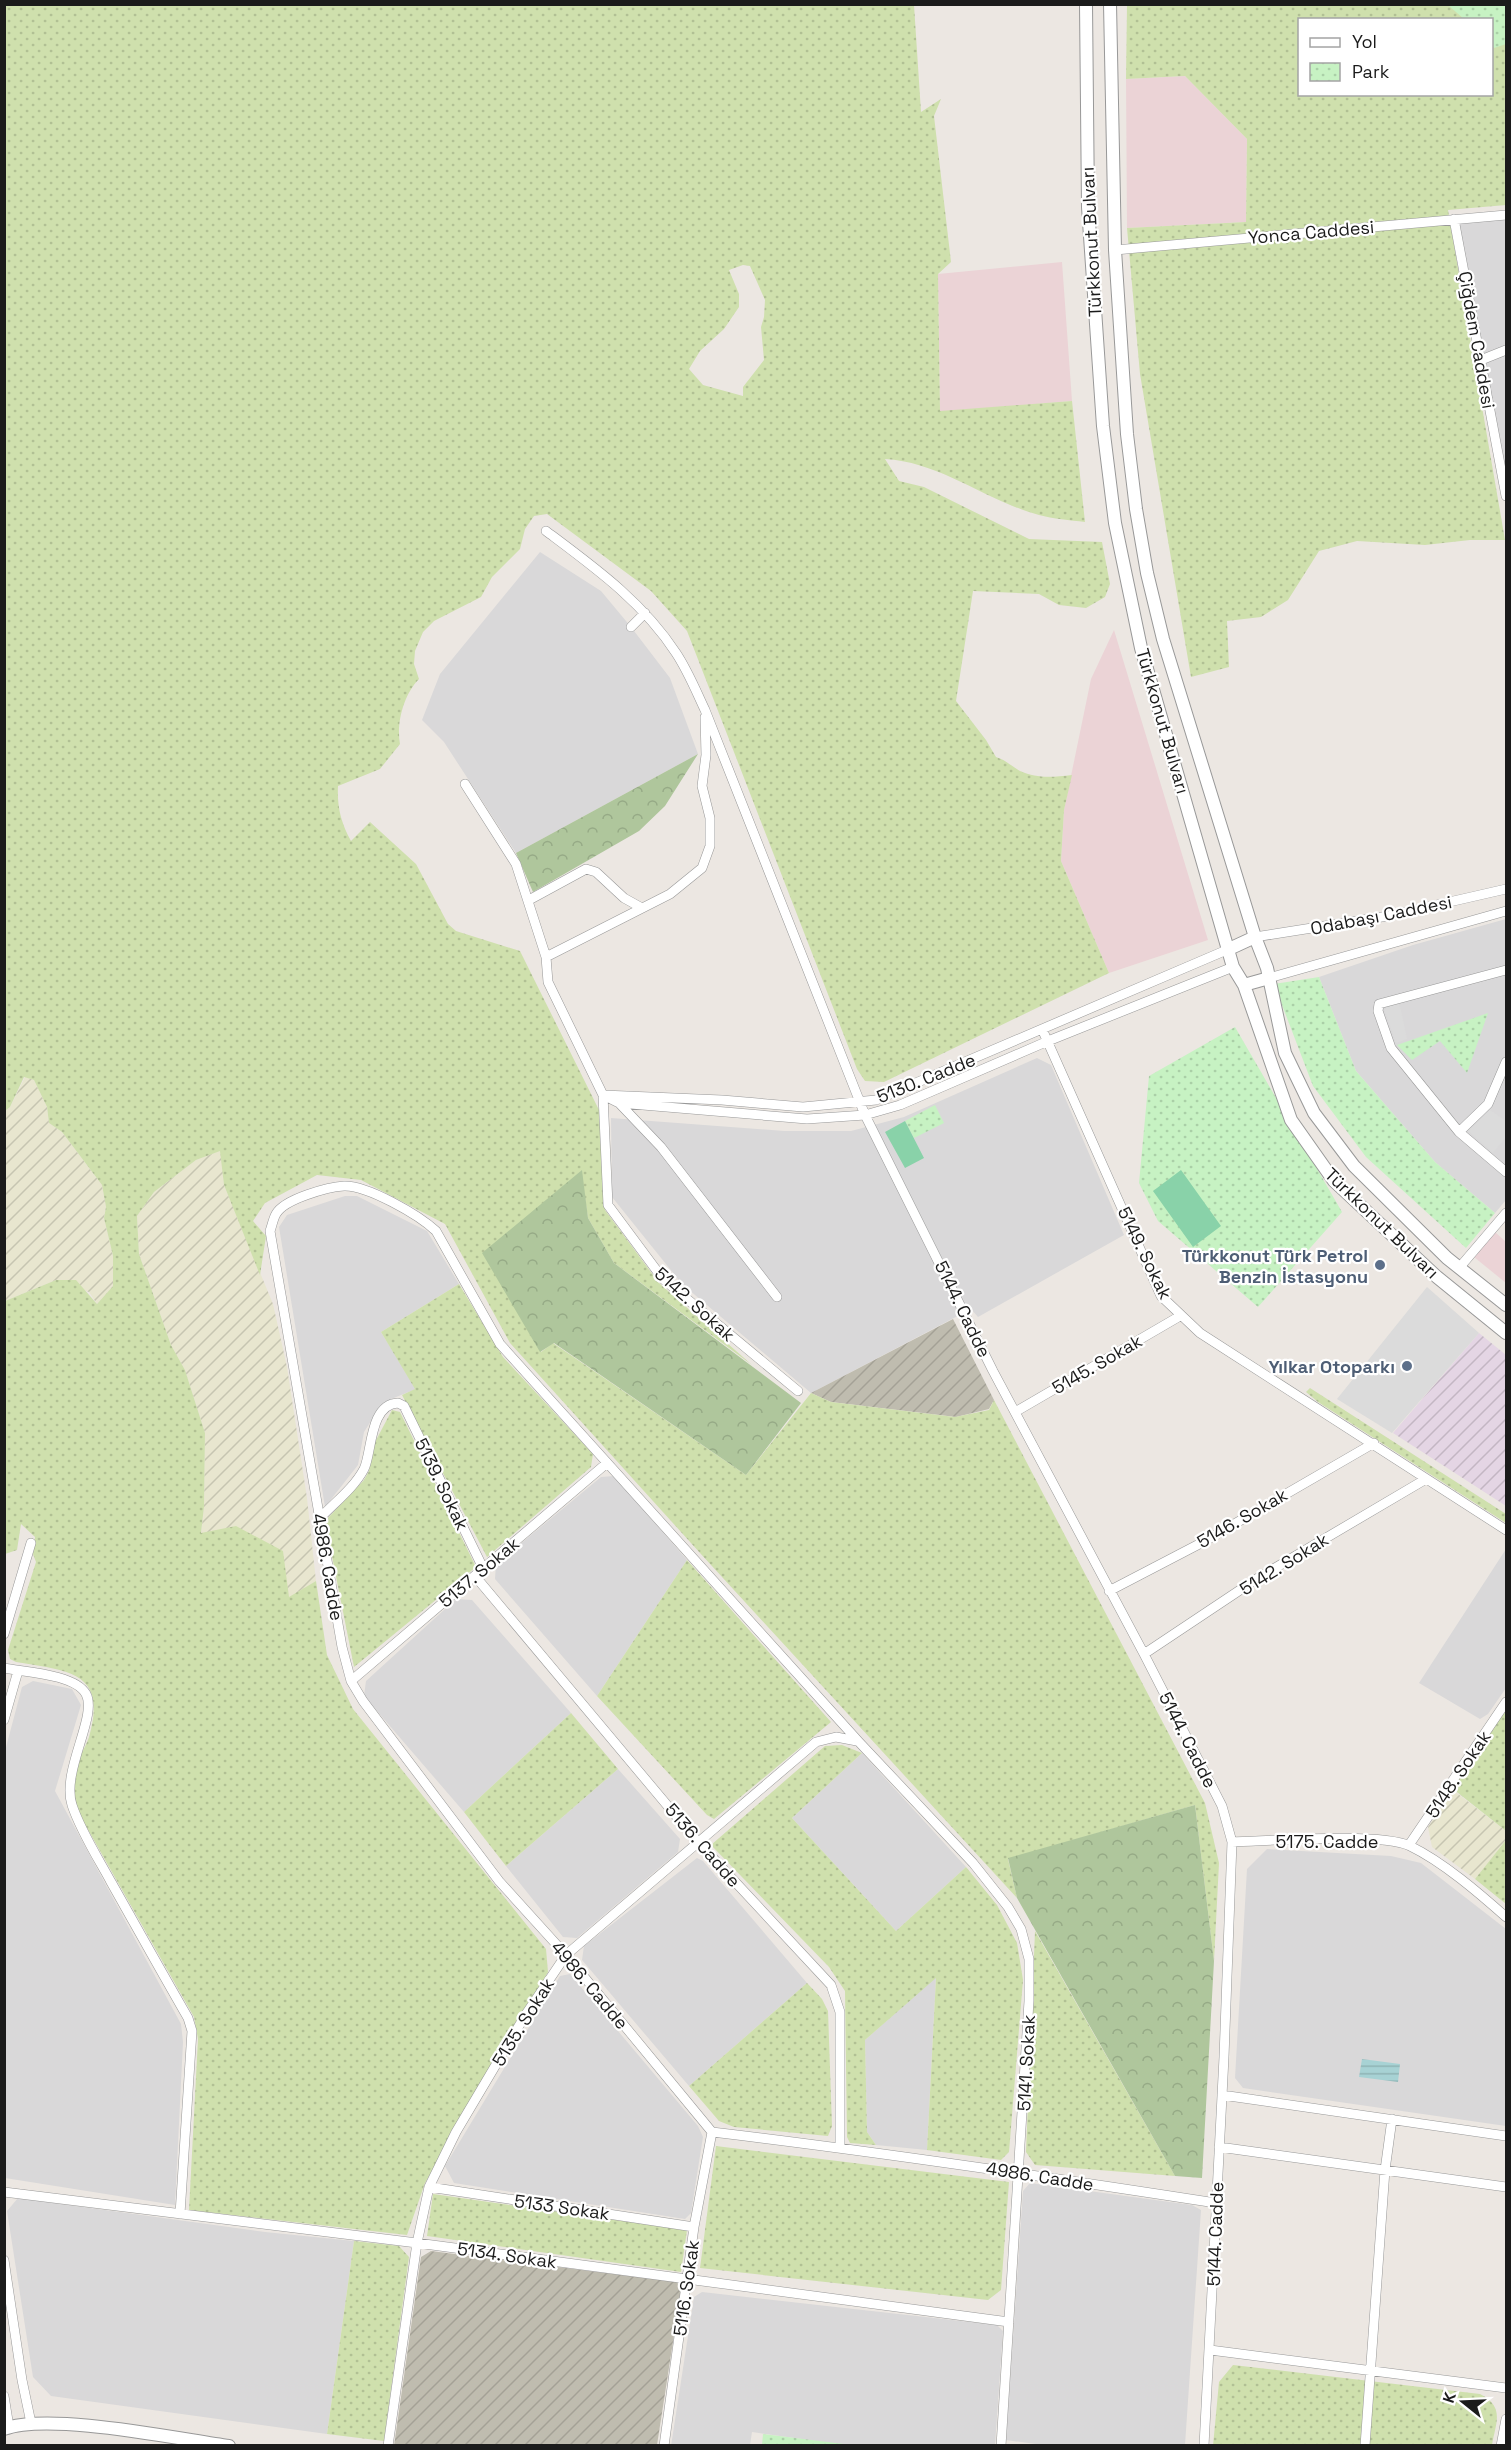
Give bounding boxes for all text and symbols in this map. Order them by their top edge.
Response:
legend [1298,18,1493,96]
text: Yol [1352,30,1377,53]
text: Park [1352,60,1390,83]
street label: Türkkonut Bulvarı [1076,166,1106,318]
street label: Yonca Caddesi [1247,215,1375,249]
street label: Çiğdem Caddesi [1454,269,1500,411]
street label: Türkkonut Bulvarı [1131,646,1195,796]
street label: Odabaşı Caddesi [1308,890,1454,940]
street label: 5130. Cadde [873,1048,979,1108]
street label: Türkkonut Bulvarı [1320,1163,1444,1283]
street label: 5149. Sokak [1113,1203,1177,1303]
place label: Türkkonut Türk Petrol Benzin İstasyonu [1182,1244,1368,1288]
street label: 5144. Cadde [930,1257,996,1361]
marker: Türkkonut Türk Petrol Benzin İstasyonu [1373,1258,1387,1272]
street label: 5142. Sokak [650,1262,740,1346]
street label: 5145. Sokak [1048,1329,1146,1399]
place label: Yılkar Otoparkı [1268,1355,1395,1378]
marker: Yılkar Otoparkı [1400,1359,1414,1373]
street label: 5139. Sokak [410,1434,474,1534]
street label: 5146. Sokak [1193,1483,1292,1553]
street label: 4986. Cadde [307,1512,349,1622]
street label: 5142. Sokak [1235,1527,1333,1600]
street label: 5137. Sokak [434,1531,524,1612]
street label: 5144. Cadde [1154,1688,1222,1792]
street label: 5148. Sokak [1420,1726,1496,1822]
street label: 5136. Cadde [660,1798,746,1892]
street label: 5175. Cadde [1275,1830,1379,1853]
street label: 4986. Cadde [546,1936,634,2034]
street label: 5135. Sokak [487,1973,559,2070]
street label: 5141. Sokak [1012,2014,1040,2112]
street label: 4986. Cadde [985,2156,1095,2196]
street label: 5144. Cadde [1202,2181,1228,2287]
street label: 5133 Sokak [513,2189,611,2225]
street label: 5134. Sokak [456,2237,559,2273]
street label: 5116. Sokak [668,2238,704,2338]
north arrow [1433,2372,1493,2432]
text: K [1438,2390,1461,2406]

